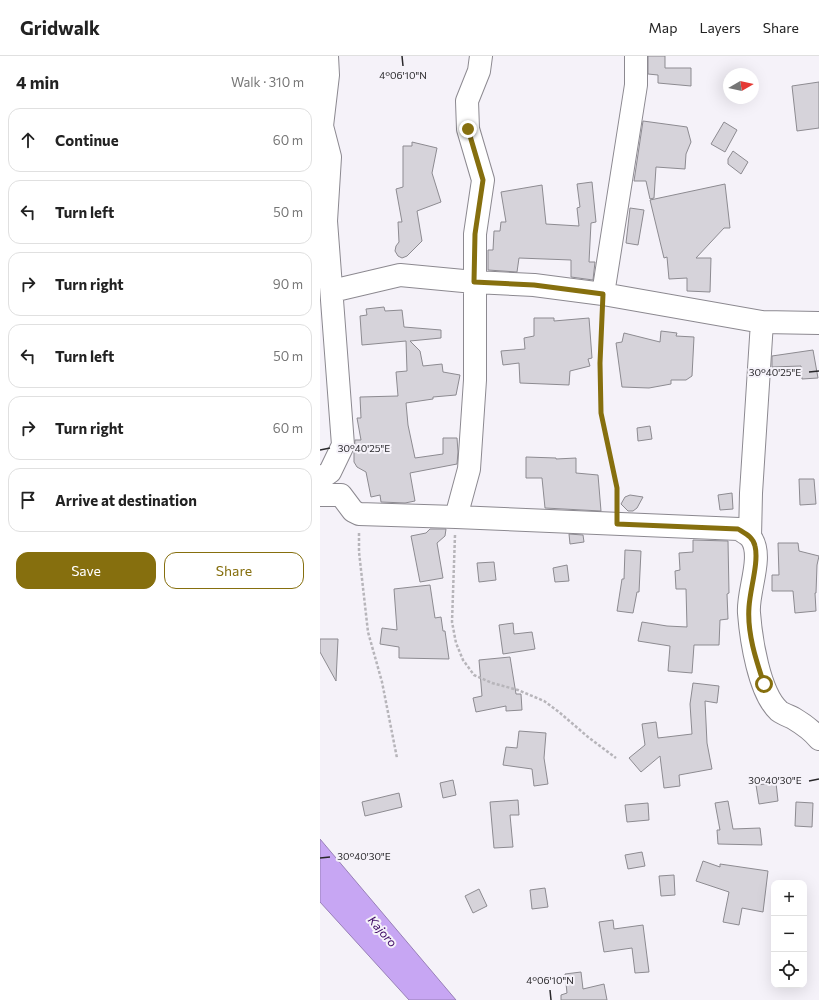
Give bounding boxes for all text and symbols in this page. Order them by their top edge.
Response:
text: Gridwalk [20,16,100,39]
text: Map [649,19,677,36]
text: Layers [699,19,741,36]
text: Share [763,19,799,36]
north arrow [723,68,759,104]
text: 4°06'10"N [379,69,427,81]
text: 4 min [16,72,59,93]
text: Walk · 310 m [231,74,304,90]
route end [459,120,477,138]
icon: ahead [17,129,39,151]
text: Continue [55,131,119,149]
text: 60 m [273,132,303,148]
icon: left [17,201,39,223]
text: Turn left [55,203,114,221]
text: 50 m [273,204,303,220]
icon: right [17,273,39,295]
text: Turn right [55,275,124,293]
text: 90 m [273,276,303,292]
icon: left [17,345,39,367]
text: Turn left [55,347,114,365]
text: 50 m [273,348,303,364]
text: 30°40'25"E [749,366,801,378]
icon: right [17,417,39,439]
text: Turn right [55,419,124,437]
text: 60 m [273,420,303,436]
text: 30°40'25"E [338,442,390,454]
icon: arrive [17,489,39,511]
text: Arrive at destination [55,491,197,509]
button: Save [16,552,156,589]
button: Share [164,552,304,589]
route start [755,675,773,693]
text: 30°40'30"E [748,774,802,786]
text: 30°40'30"E [337,850,391,862]
map controls [771,880,807,988]
button: + [771,880,807,916]
water label: Kajoro [366,913,400,949]
button: − [771,916,807,952]
button: locate [771,952,807,988]
text: 4°06'10"N [526,974,574,986]

